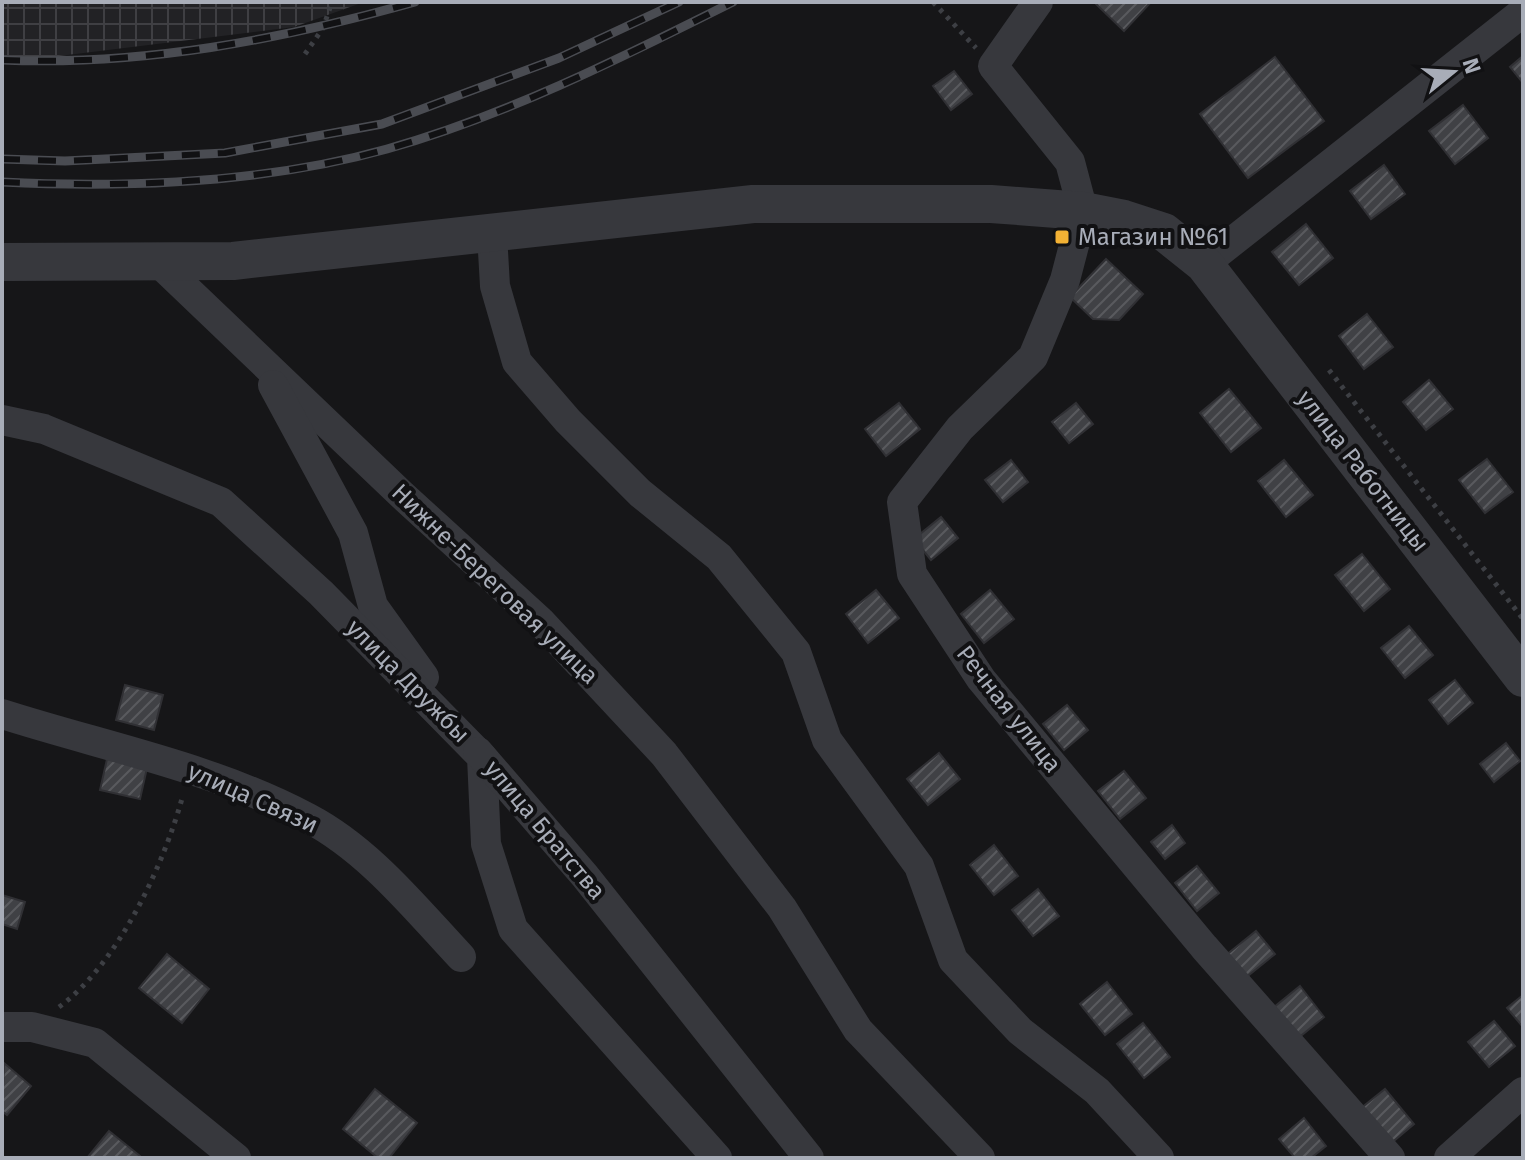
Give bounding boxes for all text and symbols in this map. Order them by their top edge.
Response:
north arrow [1413,32,1493,112]
text: N [1456,55,1487,77]
place label: Магазин №61 [1078,223,1228,251]
marker: Магазин №61 [1053,228,1071,246]
street label: улица Работницы [1291,385,1435,557]
street label: Нижне-Береговая улица [386,478,604,690]
street label: улица Дружбы [341,614,475,748]
street label: Речная улица [951,640,1067,778]
street label: улица Братства [479,755,611,905]
street label: улица Связи [184,757,322,839]

